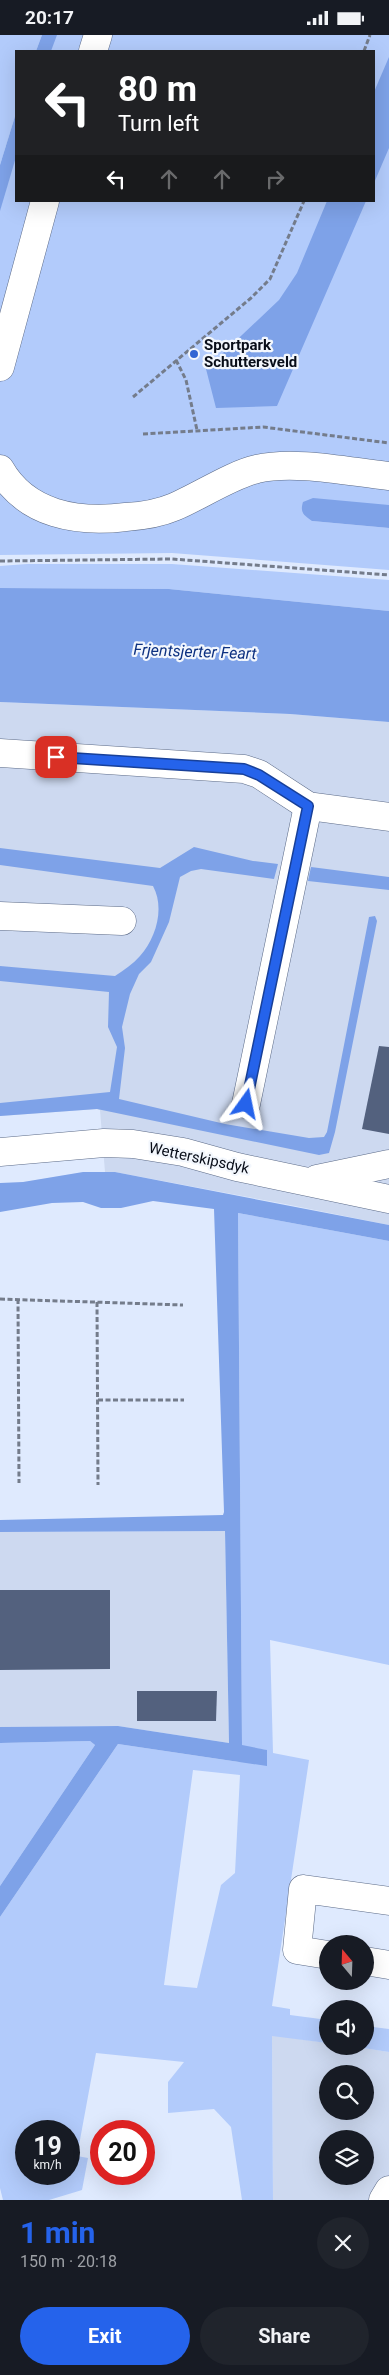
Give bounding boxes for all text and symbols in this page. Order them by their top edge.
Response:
text: 20:17 [25,6,74,29]
text: 80 m [118,69,197,110]
icon: left [35,70,100,135]
text: Turn left [118,111,199,136]
icon: left [102,165,130,193]
icon: ahead [155,165,183,193]
icon: ahead [208,165,236,193]
icon: right [261,165,289,193]
place label: Sportpark Schuttersveld [204,336,297,371]
marker: Sportpark Schuttersveld [188,348,200,360]
water label: Frjentsjerter Feart [133,640,258,663]
pin [35,736,77,778]
icon: arrive [42,743,70,771]
position arrow [219,1077,271,1129]
street label: Wetterskipsdyk [147,1139,251,1178]
north arrow [319,1935,374,1990]
map controls [319,1935,374,2185]
button: sound [319,2000,374,2055]
button: search [319,2065,374,2120]
speed limit sign: 20 [90,2120,155,2185]
button: layers [319,2130,374,2185]
text: 19 [33,2132,62,2161]
text: km/h [33,2158,62,2172]
text: 1 min [20,2215,95,2250]
button: close [317,2217,369,2269]
text: 150 m · 20:18 [20,2252,117,2271]
button: Exit [20,2307,190,2365]
button: Share [200,2307,369,2365]

